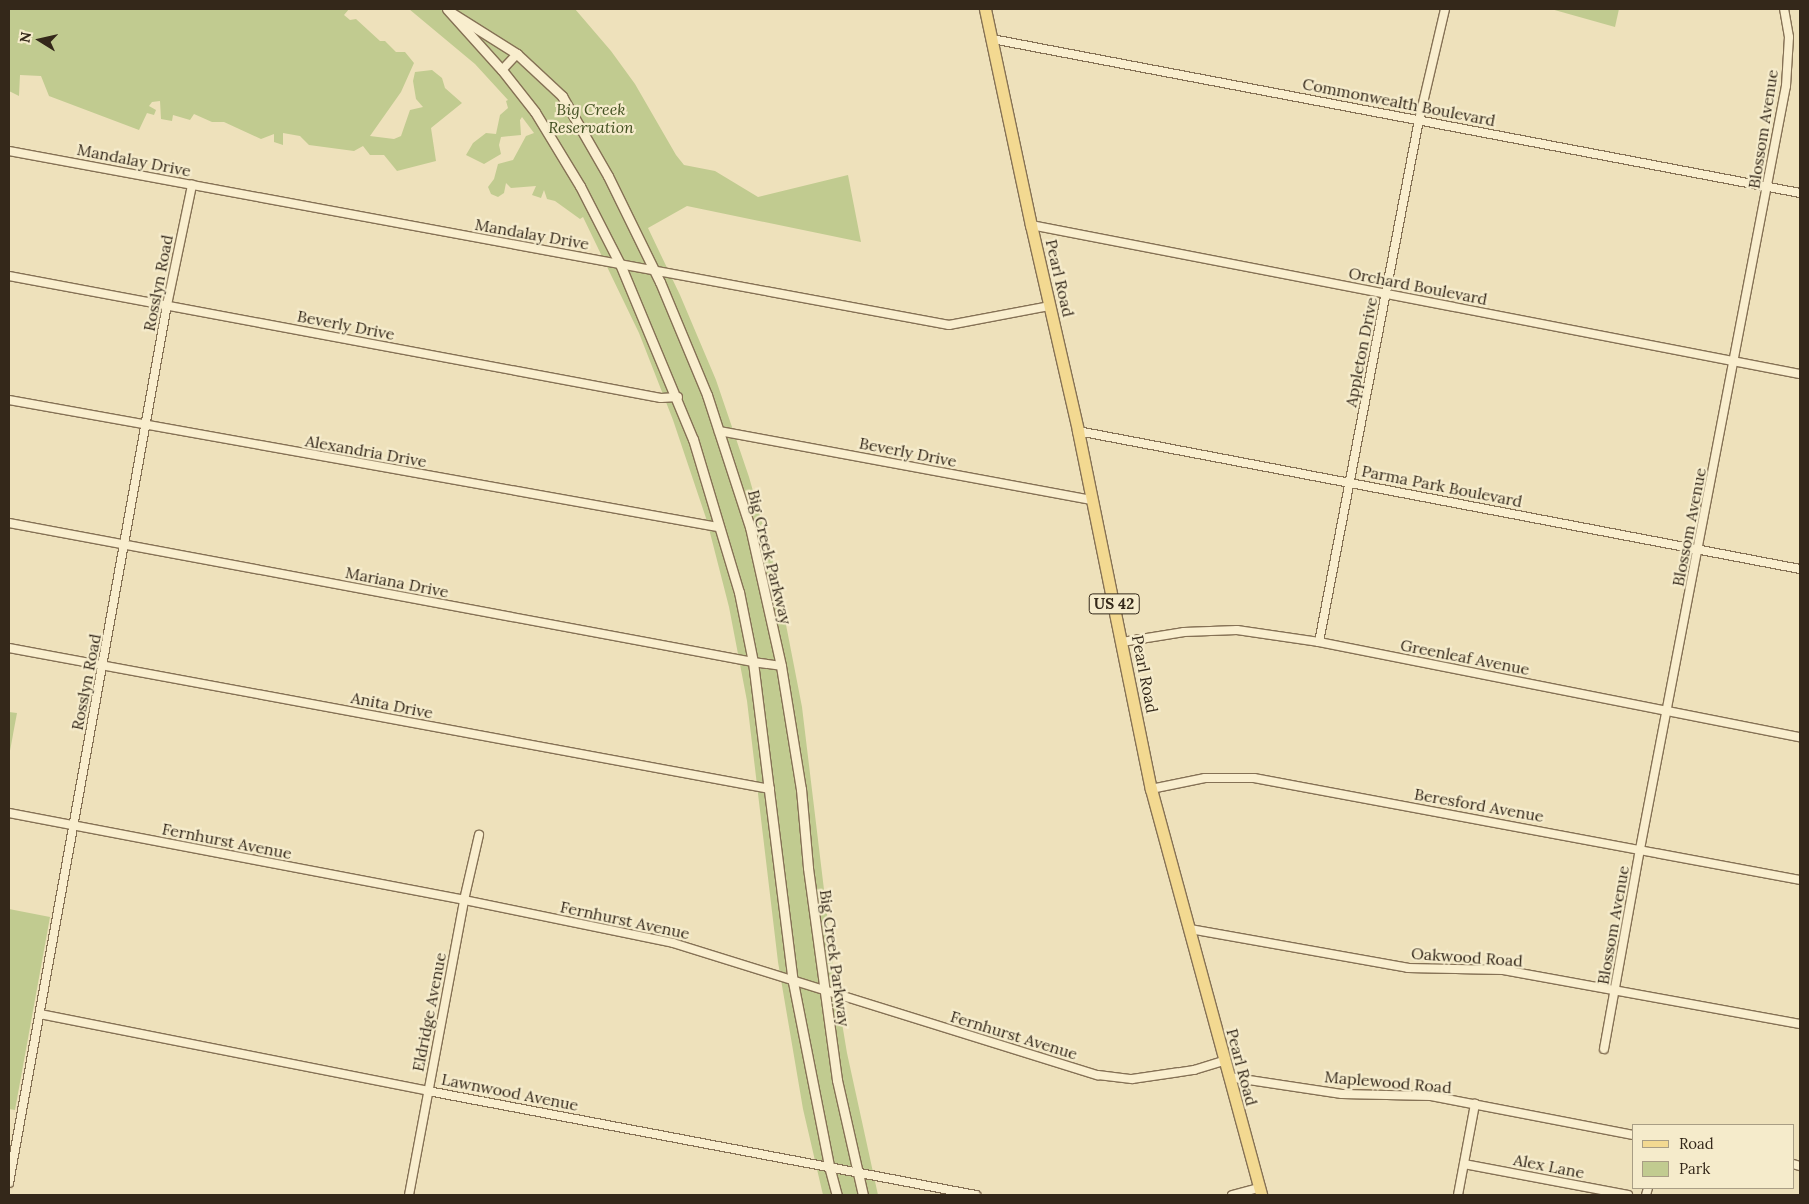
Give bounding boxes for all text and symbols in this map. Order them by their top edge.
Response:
north arrow [15,15,65,65]
text: N [15,31,35,44]
street label: Blossom Avenue [1744,68,1782,190]
street label: Commonwealth Boulevard [1301,74,1497,130]
park label: Big Creek Reservation [548,99,634,137]
street label: Mandalay Drive [75,140,193,180]
street label: Mandalay Drive [473,215,591,253]
street label: Rosslyn Road [139,233,177,333]
street label: Pearl Road [1042,237,1078,319]
street label: Orchard Boulevard [1347,263,1489,309]
street label: Appleton Drive [1341,295,1381,409]
street label: Beverly Drive [296,306,396,344]
street label: Alexandria Drive [304,431,428,471]
street label: Beverly Drive [858,433,958,471]
street label: Parma Park Boulevard [1360,461,1524,511]
street label: Blossom Avenue [1668,466,1710,588]
street label: Big Creek Parkway [744,488,796,626]
street label: Mariana Drive [344,563,450,601]
road number: US 42 [1088,592,1140,616]
street label: Rosslyn Road [67,632,105,732]
street label: Pearl Road [1128,633,1162,715]
street label: Greenleaf Avenue [1399,635,1531,679]
street label: Anita Drive [349,688,435,722]
street label: Beresford Avenue [1413,784,1545,826]
street label: Fernhurst Avenue [160,819,294,863]
street label: Blossom Avenue [1593,864,1633,986]
street label: Big Creek Parkway [816,888,854,1028]
street label: Fernhurst Avenue [558,897,692,943]
street label: Oakwood Road [1411,944,1523,970]
street label: Eldridge Avenue [408,951,450,1073]
street label: Fernhurst Avenue [948,1007,1080,1063]
street label: Pearl Road [1223,1026,1261,1108]
street label: Maplewood Road [1324,1067,1452,1097]
street label: Lawnwood Avenue [440,1069,580,1115]
legend [1632,1124,1794,1189]
text: Road [1679,1134,1714,1153]
street label: Alex Lane [1512,1150,1586,1182]
text: Park [1679,1159,1710,1178]

